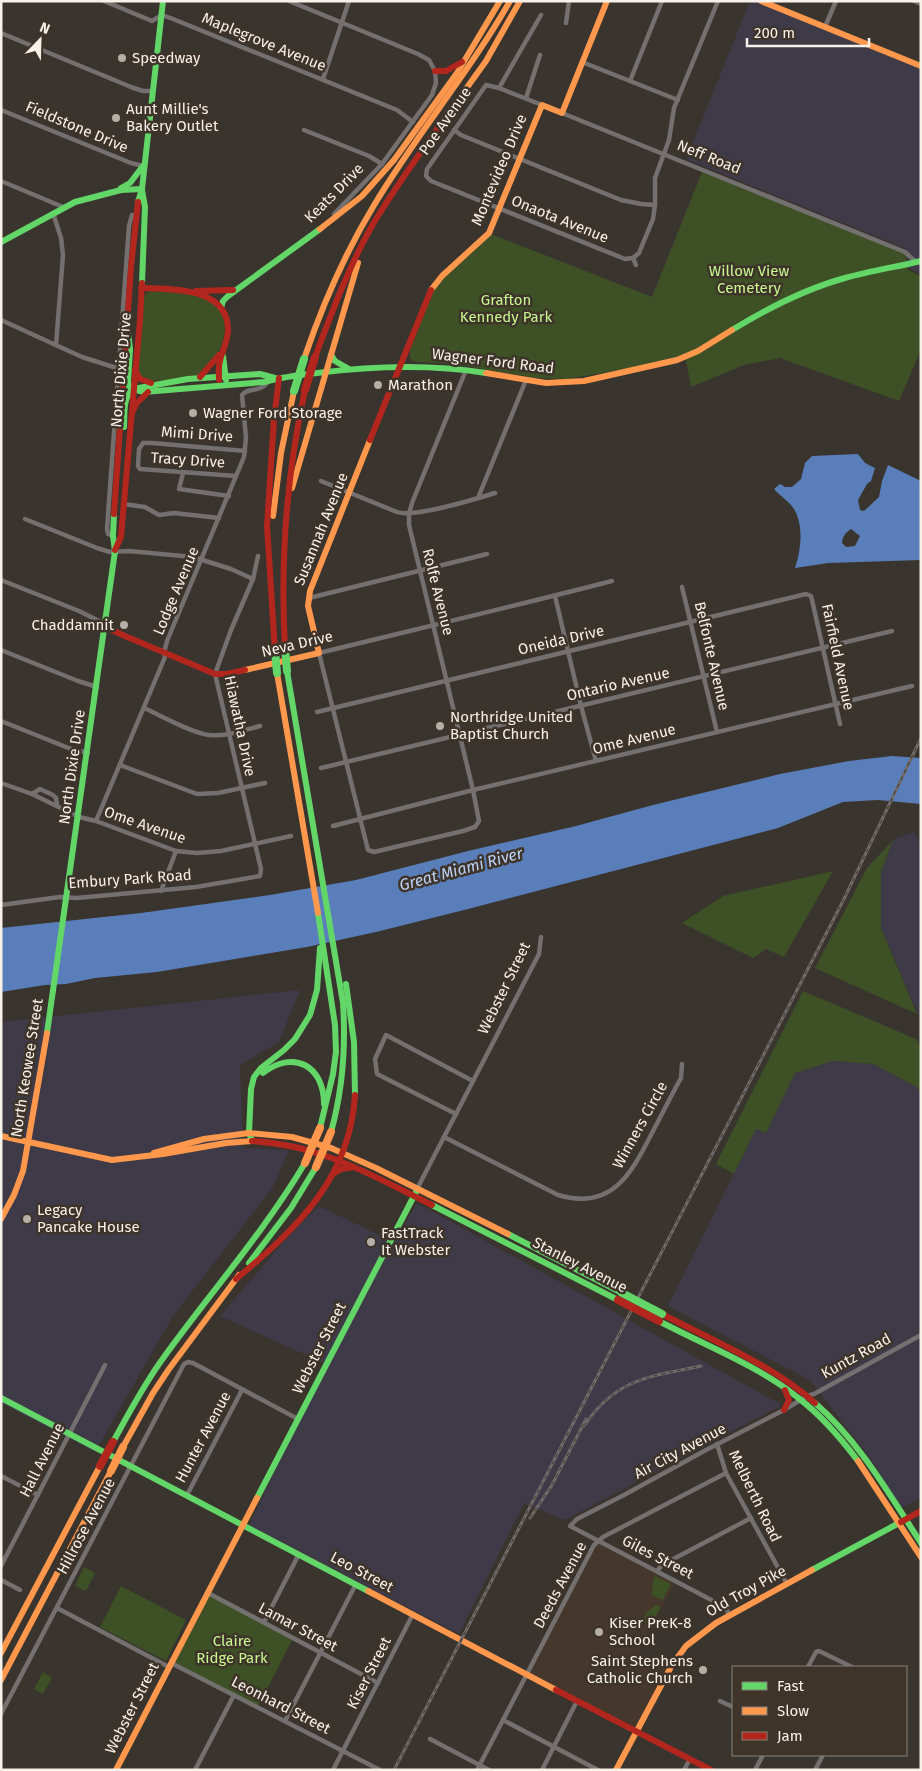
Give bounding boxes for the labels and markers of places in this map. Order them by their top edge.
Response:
place label: Speedway [132,49,201,67]
marker: Speedway [116,52,128,64]
place label: Aunt Millie's Bakery Outlet [126,100,219,135]
marker: Aunt Millie's Bakery Outlet [110,112,122,124]
place label: Marathon [388,376,453,394]
marker: Marathon [372,379,384,391]
place label: Wagner Ford Storage [203,404,343,422]
marker: Wagner Ford Storage [187,407,199,419]
place label: Chaddamnit [31,616,115,634]
marker: Chaddamnit [118,619,130,631]
place label: Northridge United Baptist Church [450,708,573,743]
marker: Northridge United Baptist Church [434,720,446,732]
place label: Legacy Pancake House [37,1201,140,1236]
marker: Legacy Pancake House [21,1213,33,1225]
place label: FastTrack It Webster [381,1224,451,1259]
marker: FastTrack It Webster [365,1236,377,1248]
place label: Kiser PreK-8 School [609,1614,692,1649]
marker: Kiser PreK-8 School [593,1626,605,1638]
place label: Saint Stephens Catholic Church [587,1652,693,1687]
marker: Saint Stephens Catholic Church [697,1664,709,1676]

